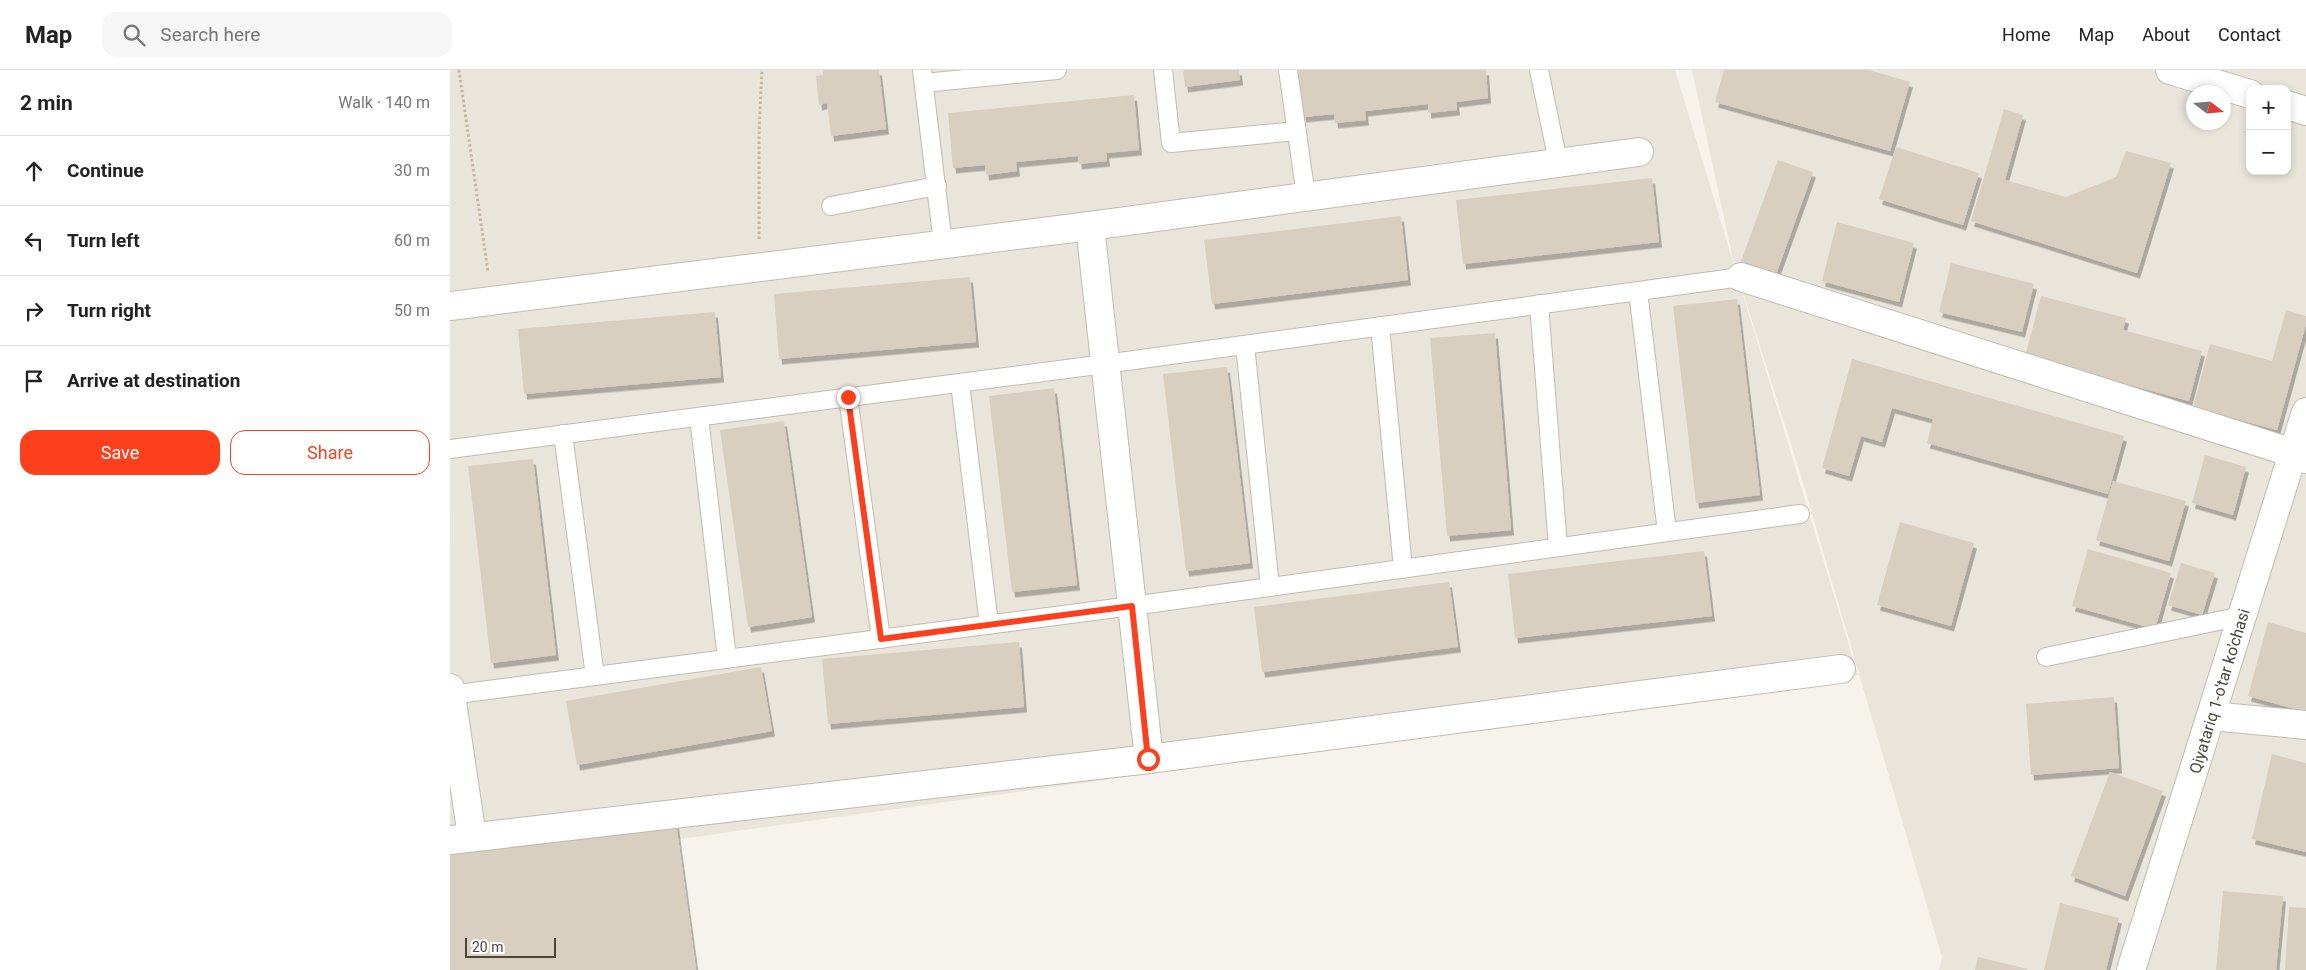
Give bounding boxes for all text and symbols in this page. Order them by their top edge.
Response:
search box [102,12,452,57]
text: Map [25,21,72,49]
icon: search [120,21,148,49]
text: Search here [160,23,260,46]
text: Home [2002,24,2051,45]
text: Map [2079,24,2114,45]
text: About [2142,24,2190,45]
text: Contact [2218,24,2281,45]
north arrow [2186,85,2231,130]
map controls [2246,85,2291,175]
button: + [2246,85,2291,130]
text: 2 min [20,91,73,115]
text: Walk · 140 m [338,93,430,112]
button: − [2246,130,2291,175]
icon: ahead [20,157,48,185]
text: Continue [67,159,144,182]
text: 30 m [394,161,430,180]
icon: left [20,227,48,255]
text: Turn left [67,229,140,252]
text: 60 m [394,231,430,250]
icon: right [20,297,48,325]
text: Turn right [67,299,151,322]
text: 50 m [394,301,430,320]
icon: arrive [20,367,48,395]
text: Arrive at destination [67,369,240,392]
route end [837,386,860,409]
button: Save [20,430,220,475]
button: Share [230,430,430,475]
street label: Qiyatariq 1-o'tar ko'chasi [2185,606,2254,776]
route start [1137,748,1160,771]
scale bar [465,935,556,958]
text: 20 m [472,939,504,955]

